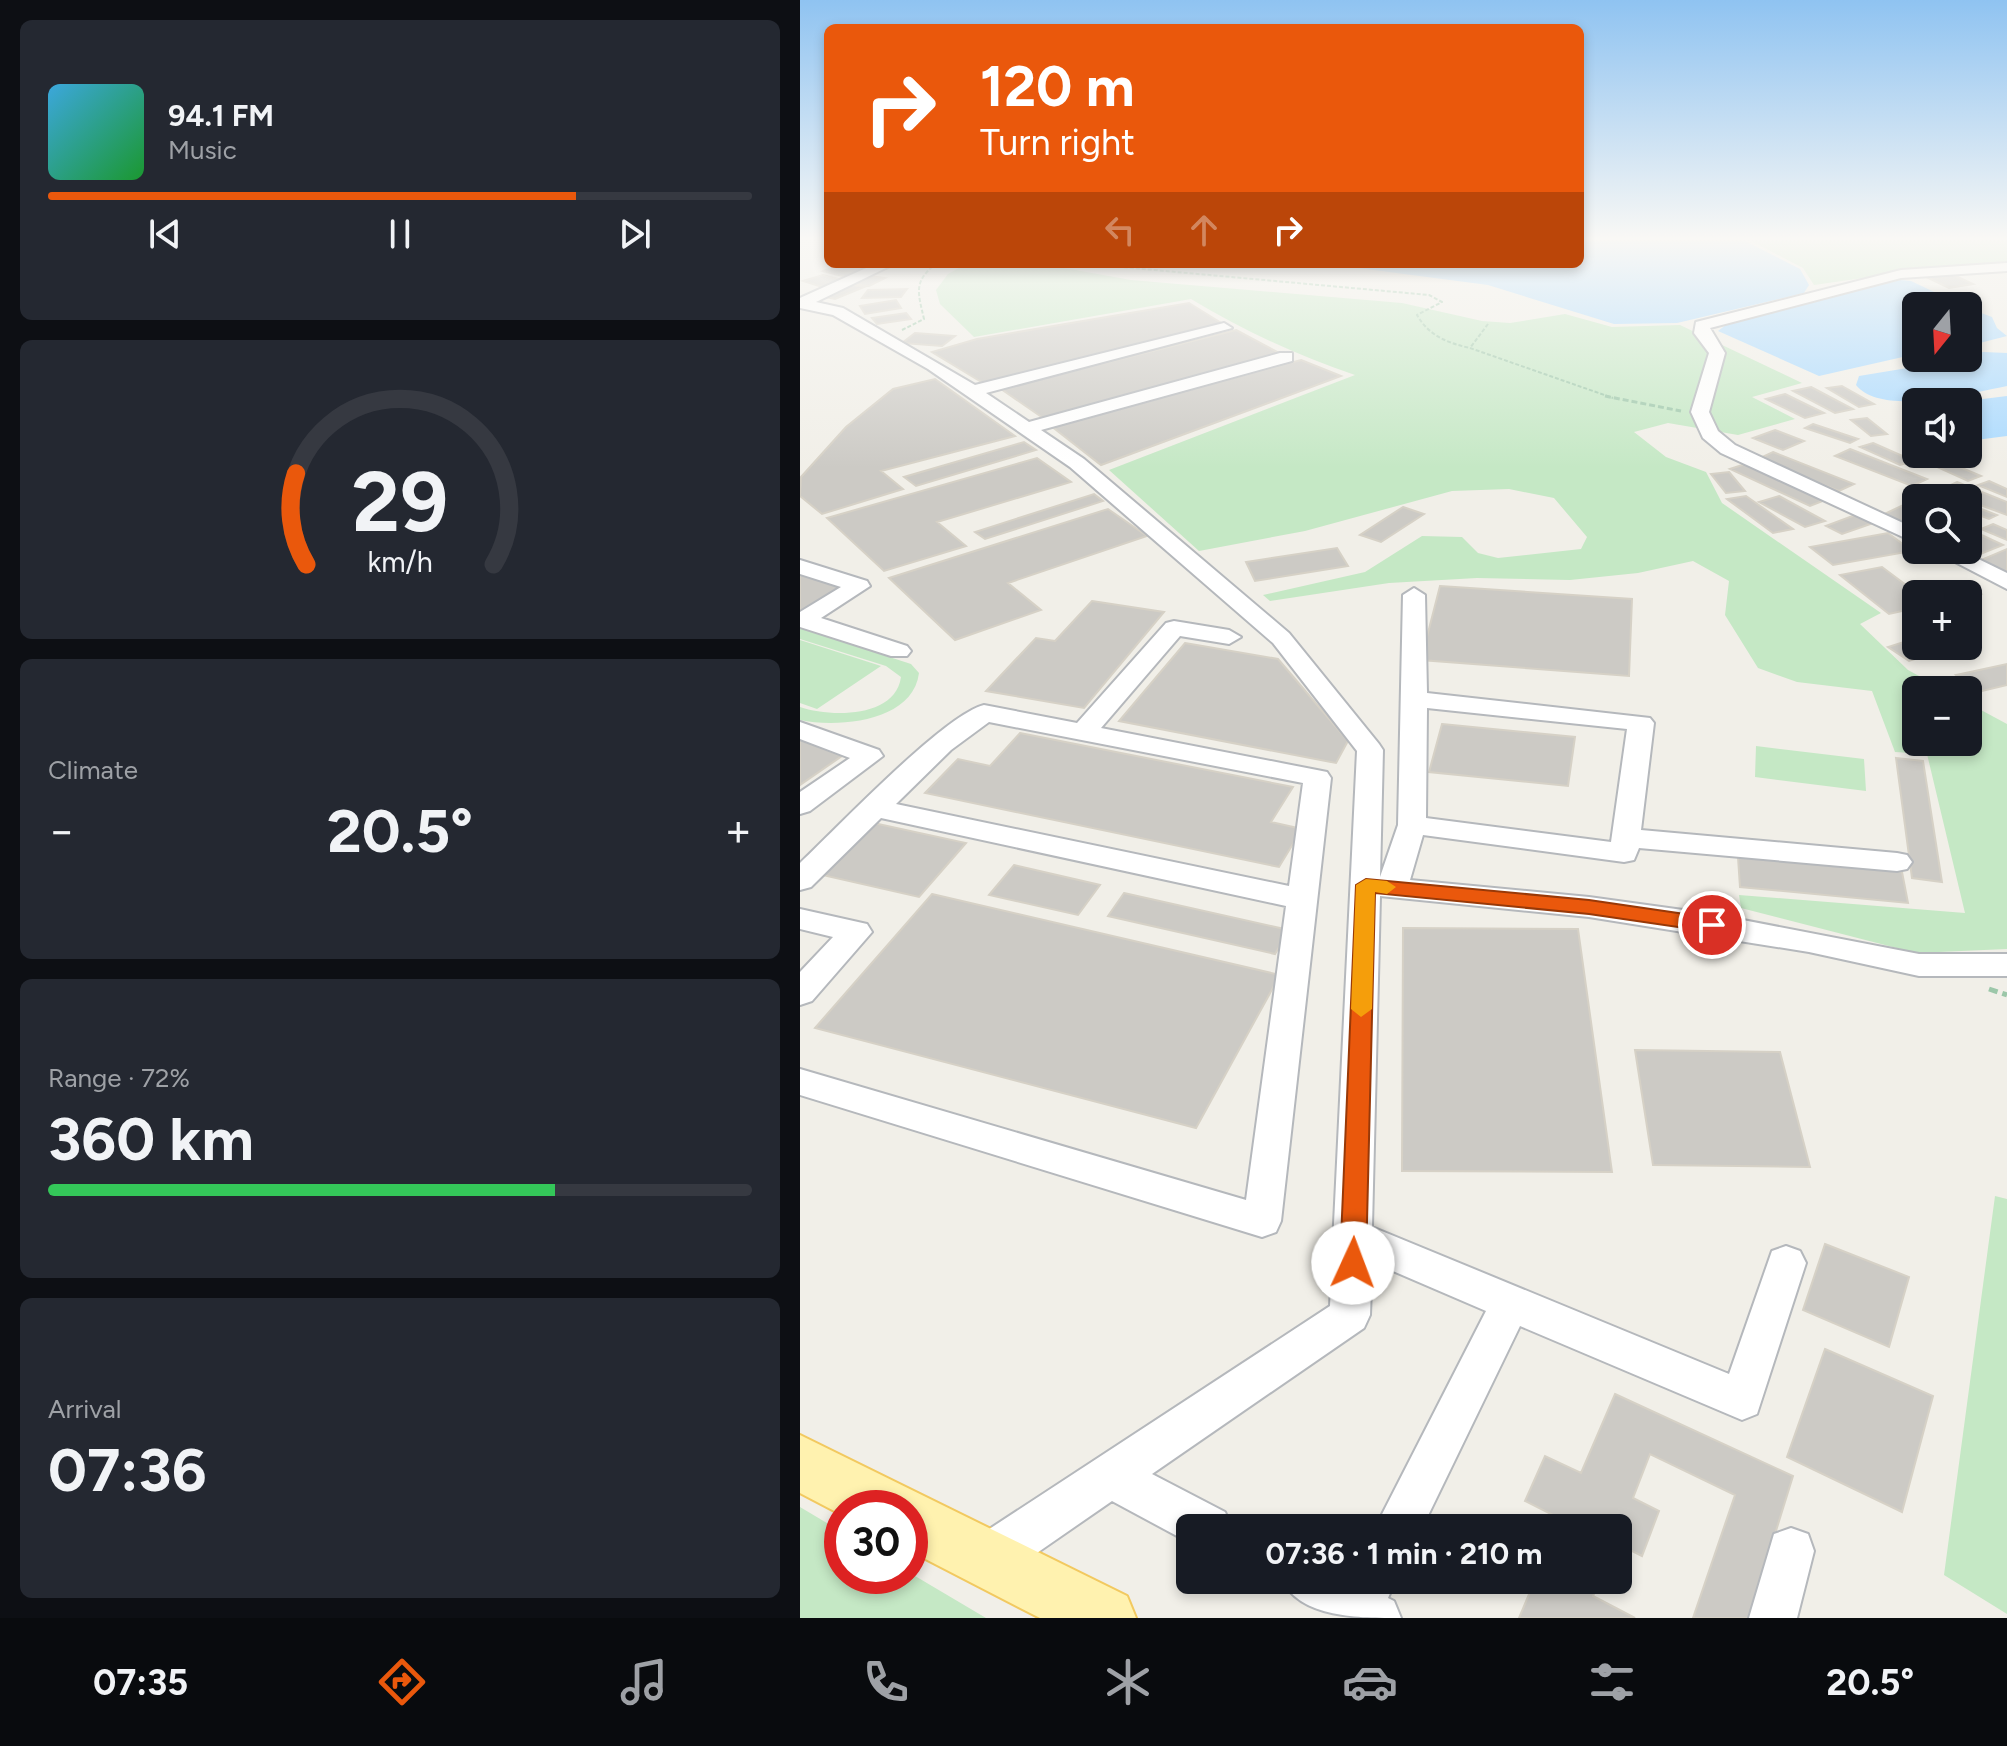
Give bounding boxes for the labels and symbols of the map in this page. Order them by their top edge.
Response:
north arrow [1902,292,1982,372]
pin [1678,891,1746,959]
position arrow [1311,1221,1395,1305]
speed limit sign: 30 [824,1490,928,1594]

